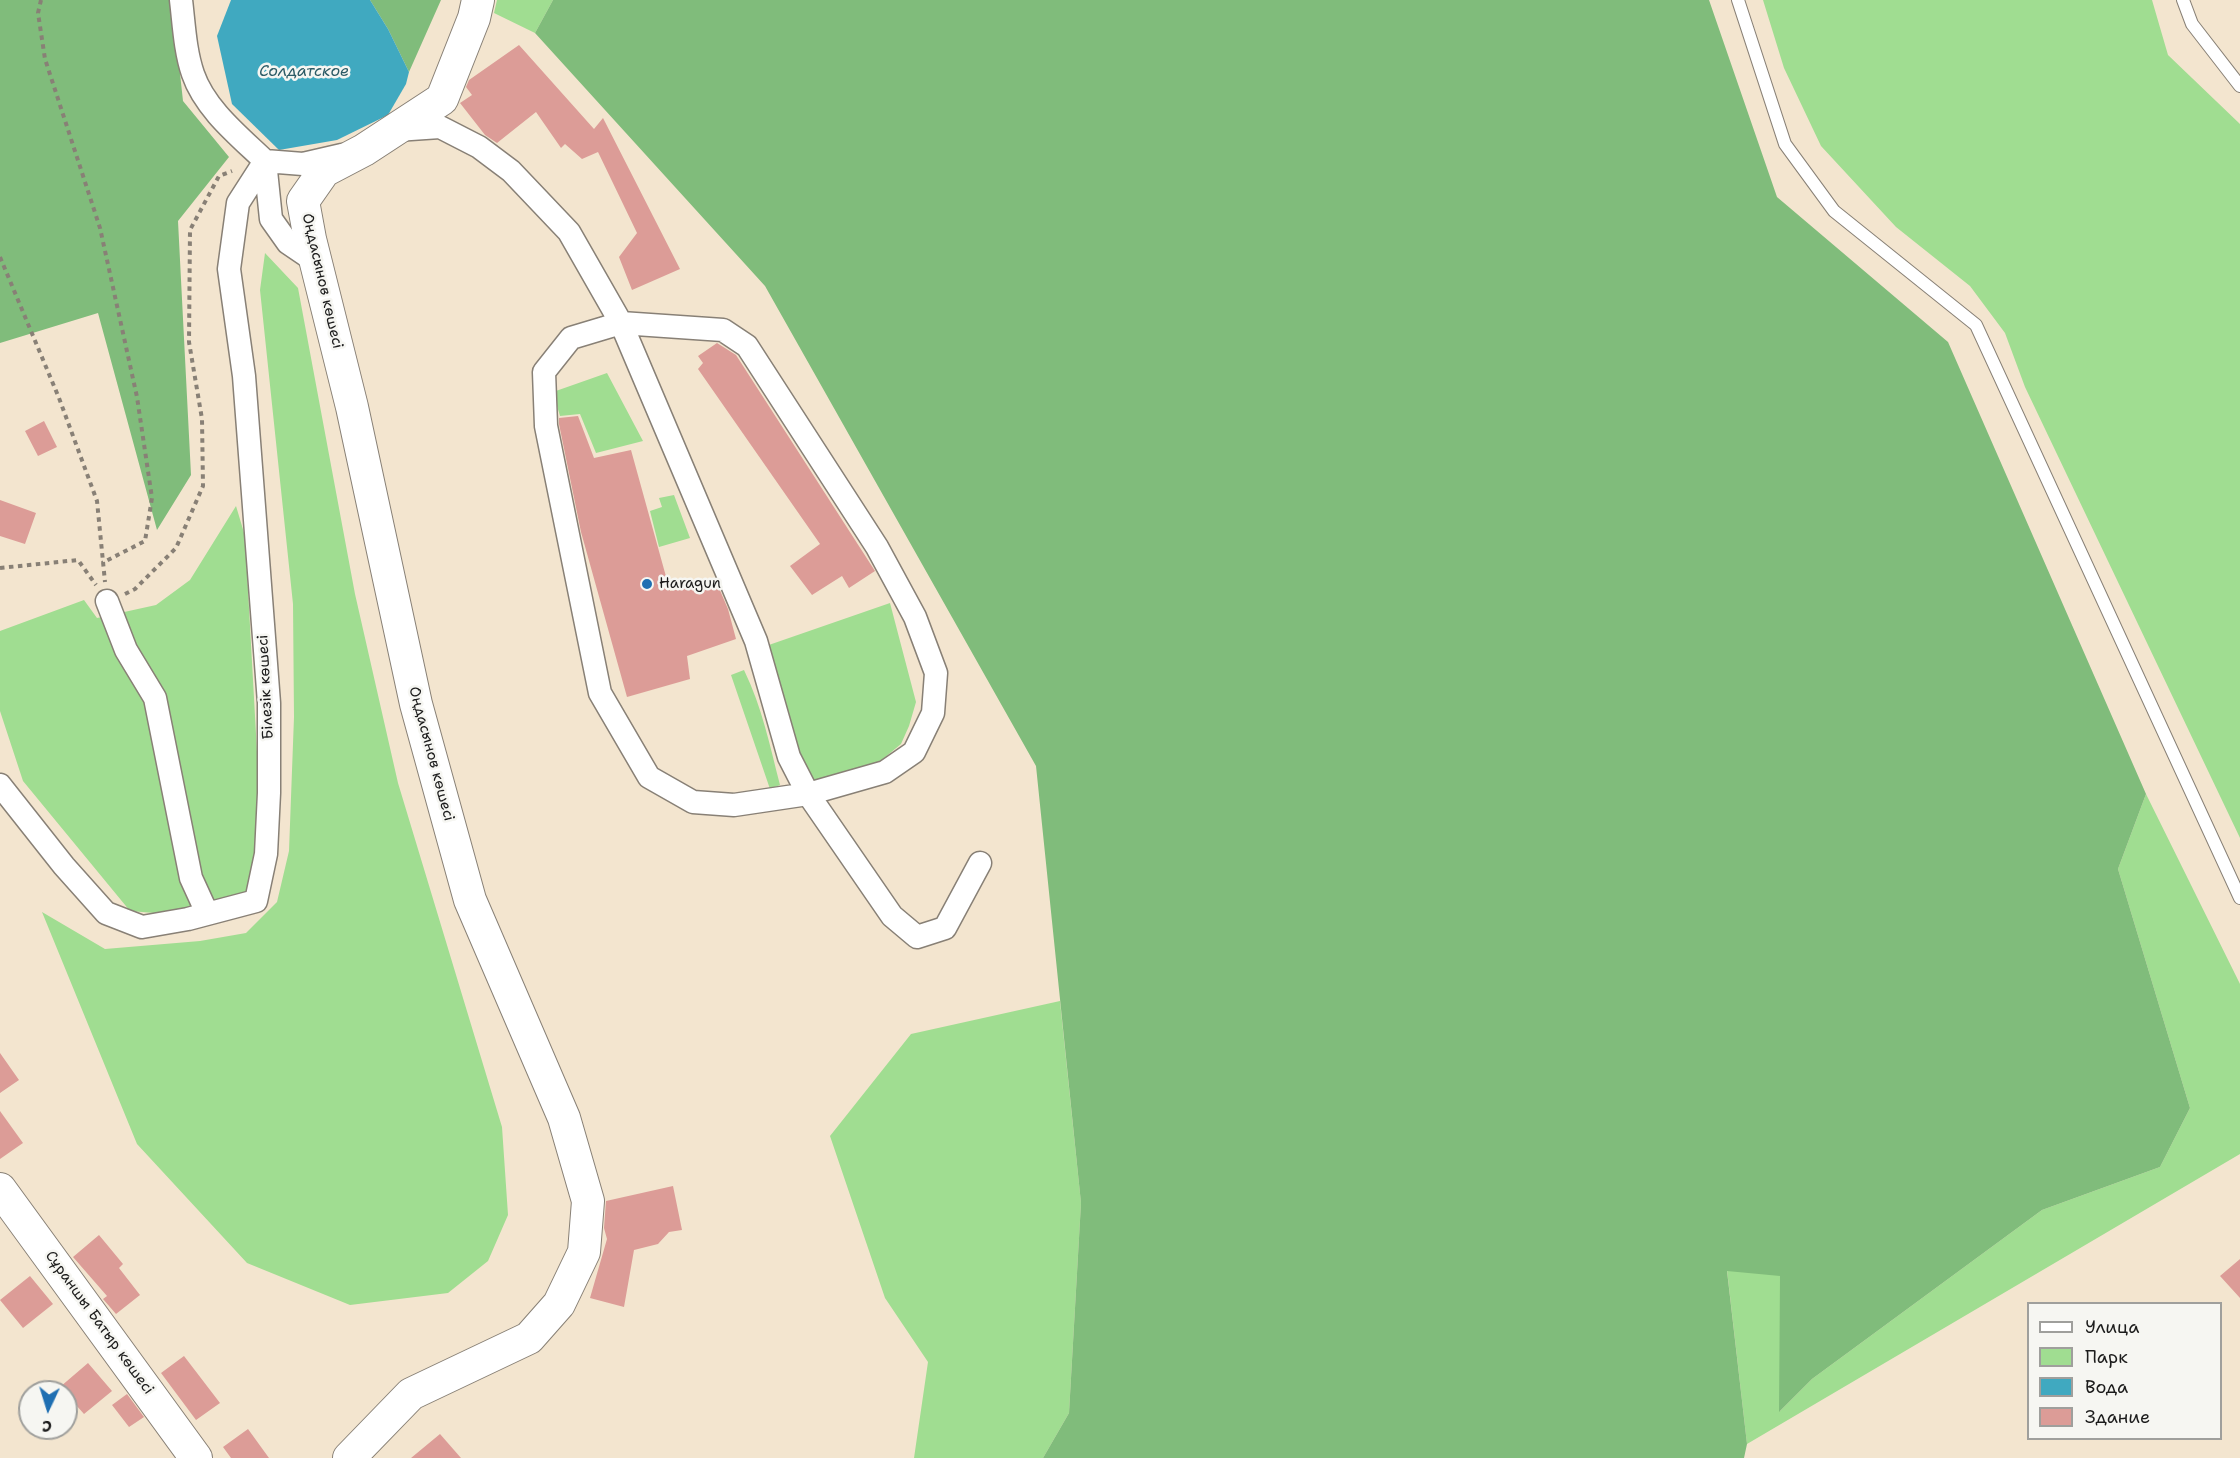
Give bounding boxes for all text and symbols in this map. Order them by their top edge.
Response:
water label: Солдатское [259,62,349,82]
street label: Оңдасынов көшесі [298,211,346,351]
place label: Haragun [659,575,721,593]
marker: Haragun [640,577,654,591]
street label: Білезік көшесі [254,634,278,740]
street label: Оңдасынов көшесі [404,685,458,823]
street label: Сұраншы Батыр көшесі [41,1248,157,1398]
legend [2027,1302,2222,1440]
text: Улица [2085,1315,2139,1339]
text: Парк [2085,1345,2128,1369]
text: Вода [2085,1375,2128,1399]
north arrow [18,1380,78,1440]
text: Здание [2085,1405,2150,1429]
text: С [41,1416,52,1437]

